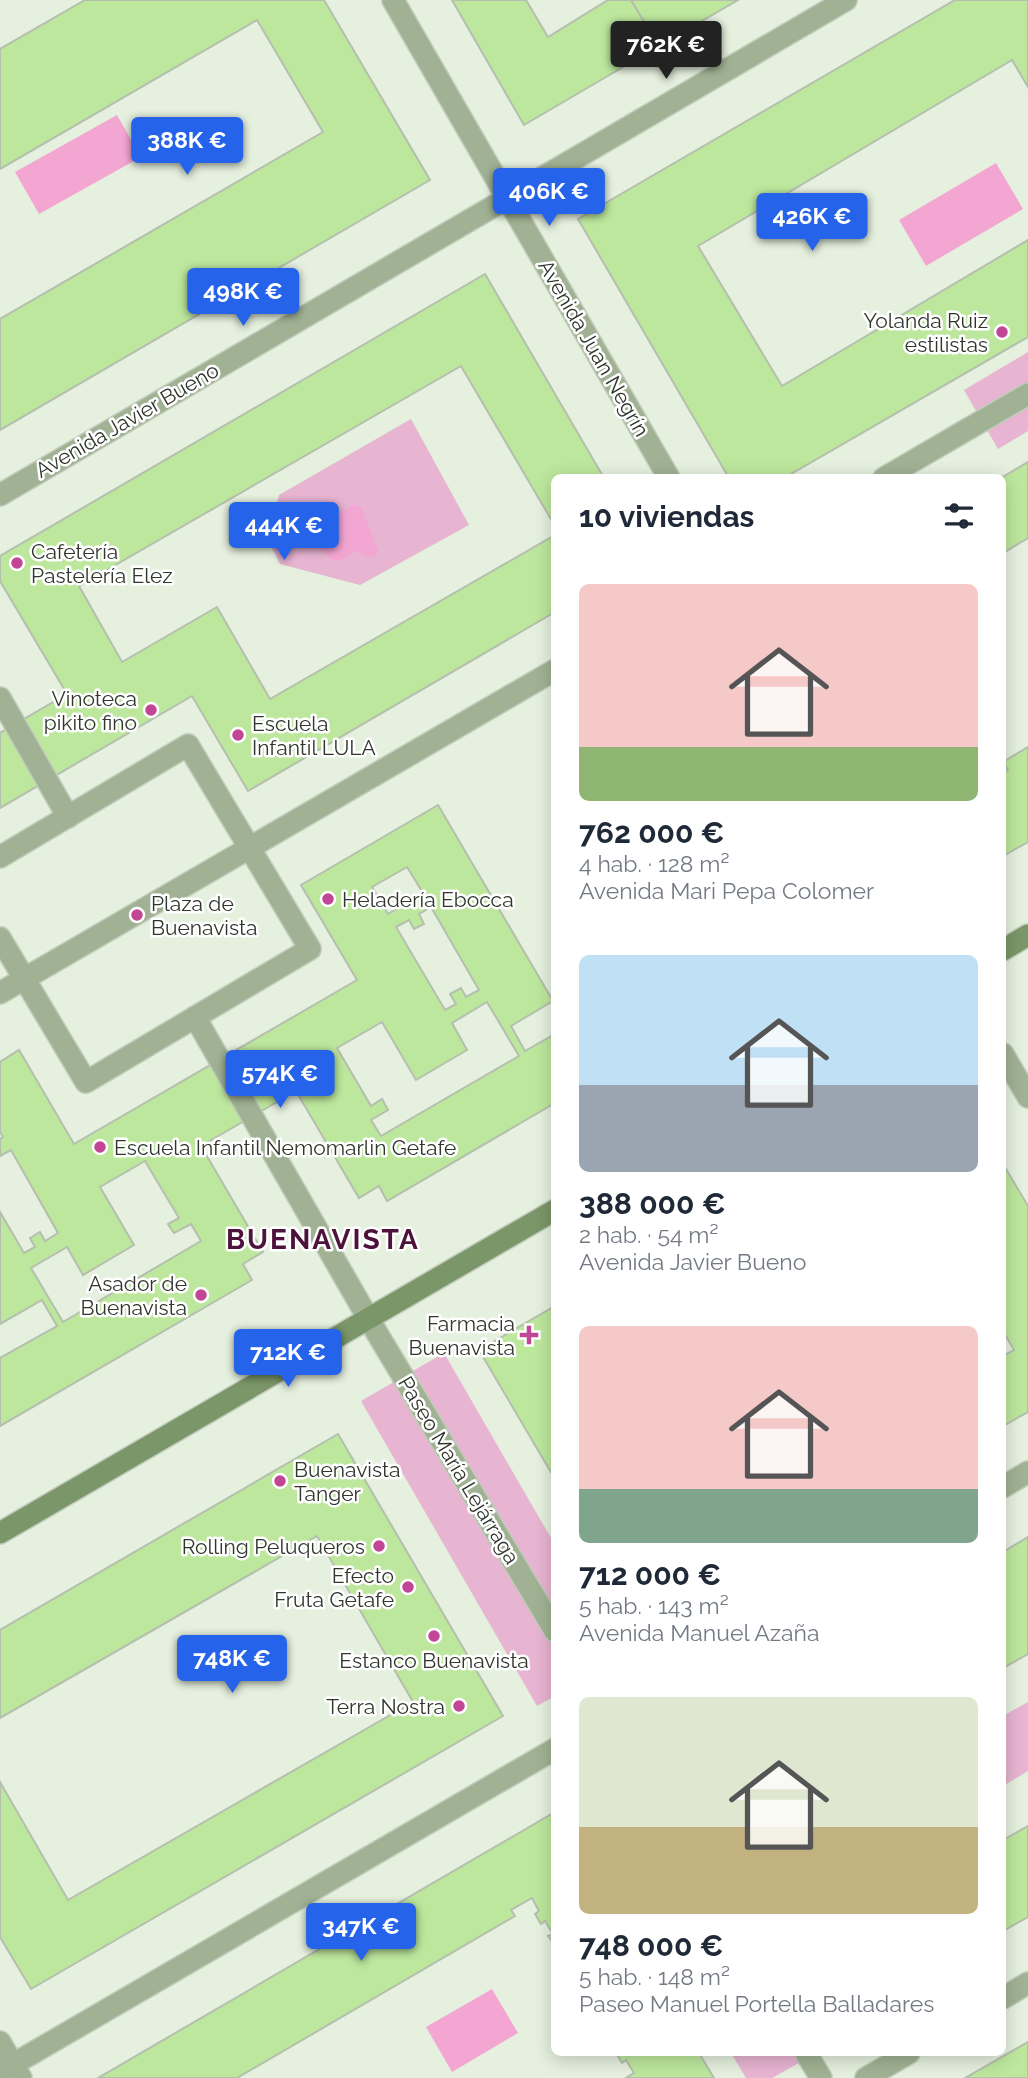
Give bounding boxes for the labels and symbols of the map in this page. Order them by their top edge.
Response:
pin: 762K € [609,22,723,81]
pin: 388K € [130,118,244,177]
pin: 406K € [492,168,606,228]
pin: 426K € [755,194,869,253]
street label: Avenida Juan Negrín [533,255,655,441]
pin: 498K € [186,268,300,328]
place label: Yolanda Ruiz estilistas [864,308,988,357]
marker: Yolanda Ruiz estilistas [994,324,1010,340]
street label: Avenida Javier Bueno [31,357,223,483]
pin: 444K € [227,503,341,562]
place label: Cafetería Pastelería Elez [31,539,173,588]
marker: Cafetería Pastelería Elez [9,555,25,571]
place label: Vinoteca pikito fino [44,686,137,735]
marker: Vinoteca pikito fino [143,702,159,718]
place label: Escuela Infantil LULA [252,711,376,760]
marker: Escuela Infantil LULA [230,727,246,743]
place label: Heladería Ebocca [342,887,514,912]
place label: Plaza de Buenavista [151,891,258,940]
marker: Heladería Ebocca [320,891,336,907]
marker: Plaza de Buenavista [129,907,145,923]
pin: 574K € [223,1050,337,1110]
place label: Escuela Infantil Nemomarlin Getafe [114,1135,456,1160]
marker: Escuela Infantil Nemomarlin Getafe [92,1139,108,1155]
district label: BUENAVISTA [226,1223,420,1256]
place label: Asador de Buenavista [80,1271,187,1320]
marker: Asador de Buenavista [193,1287,209,1303]
place label: Farmacia Buenavista [408,1311,515,1360]
marker: Farmacia Buenavista [521,1327,537,1343]
pin: 712K € [231,1330,345,1389]
street label: Paseo María Lejárraga [393,1372,525,1568]
place label: Buenavista Tanger [294,1457,401,1506]
marker: Buenavista Tanger [272,1473,288,1489]
place label: Rolling Peluqueros [182,1534,365,1559]
marker: Rolling Peluqueros [371,1538,387,1554]
place label: Efecto Fruta Getafe [274,1563,394,1612]
marker: Efecto Fruta Getafe [400,1579,416,1595]
marker: Estanco Buenavista [426,1628,442,1644]
pin: 748K € [175,1636,289,1695]
place label: Estanco Buenavista [339,1648,529,1673]
place label: Terra Nostra [326,1694,445,1719]
marker: Terra Nostra [451,1698,467,1714]
pin: 347K € [304,1904,418,1963]

